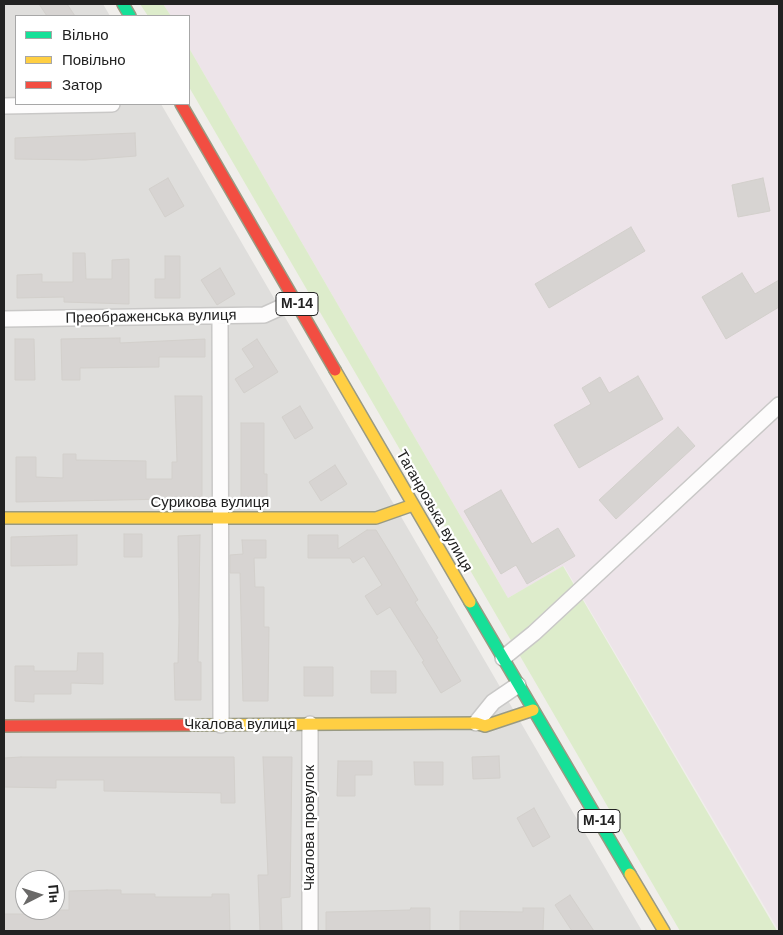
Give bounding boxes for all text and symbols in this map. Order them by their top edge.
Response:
legend [15,15,190,105]
text: Вільно [62,26,109,43]
text: Повільно [62,51,126,68]
text: Затор [62,76,102,93]
road number: М-14 [276,292,318,316]
street label: Преображенська вулиця [65,307,237,327]
street label: Таганрозька вулиця [392,447,476,575]
street label: Сурикова вулиця [151,494,269,512]
street label: Чкалова вулиця [184,716,296,734]
street label: Чкалова провулок [301,765,319,891]
road number: М-14 [578,809,620,832]
north arrow [15,870,65,920]
text: Пн [45,884,63,904]

